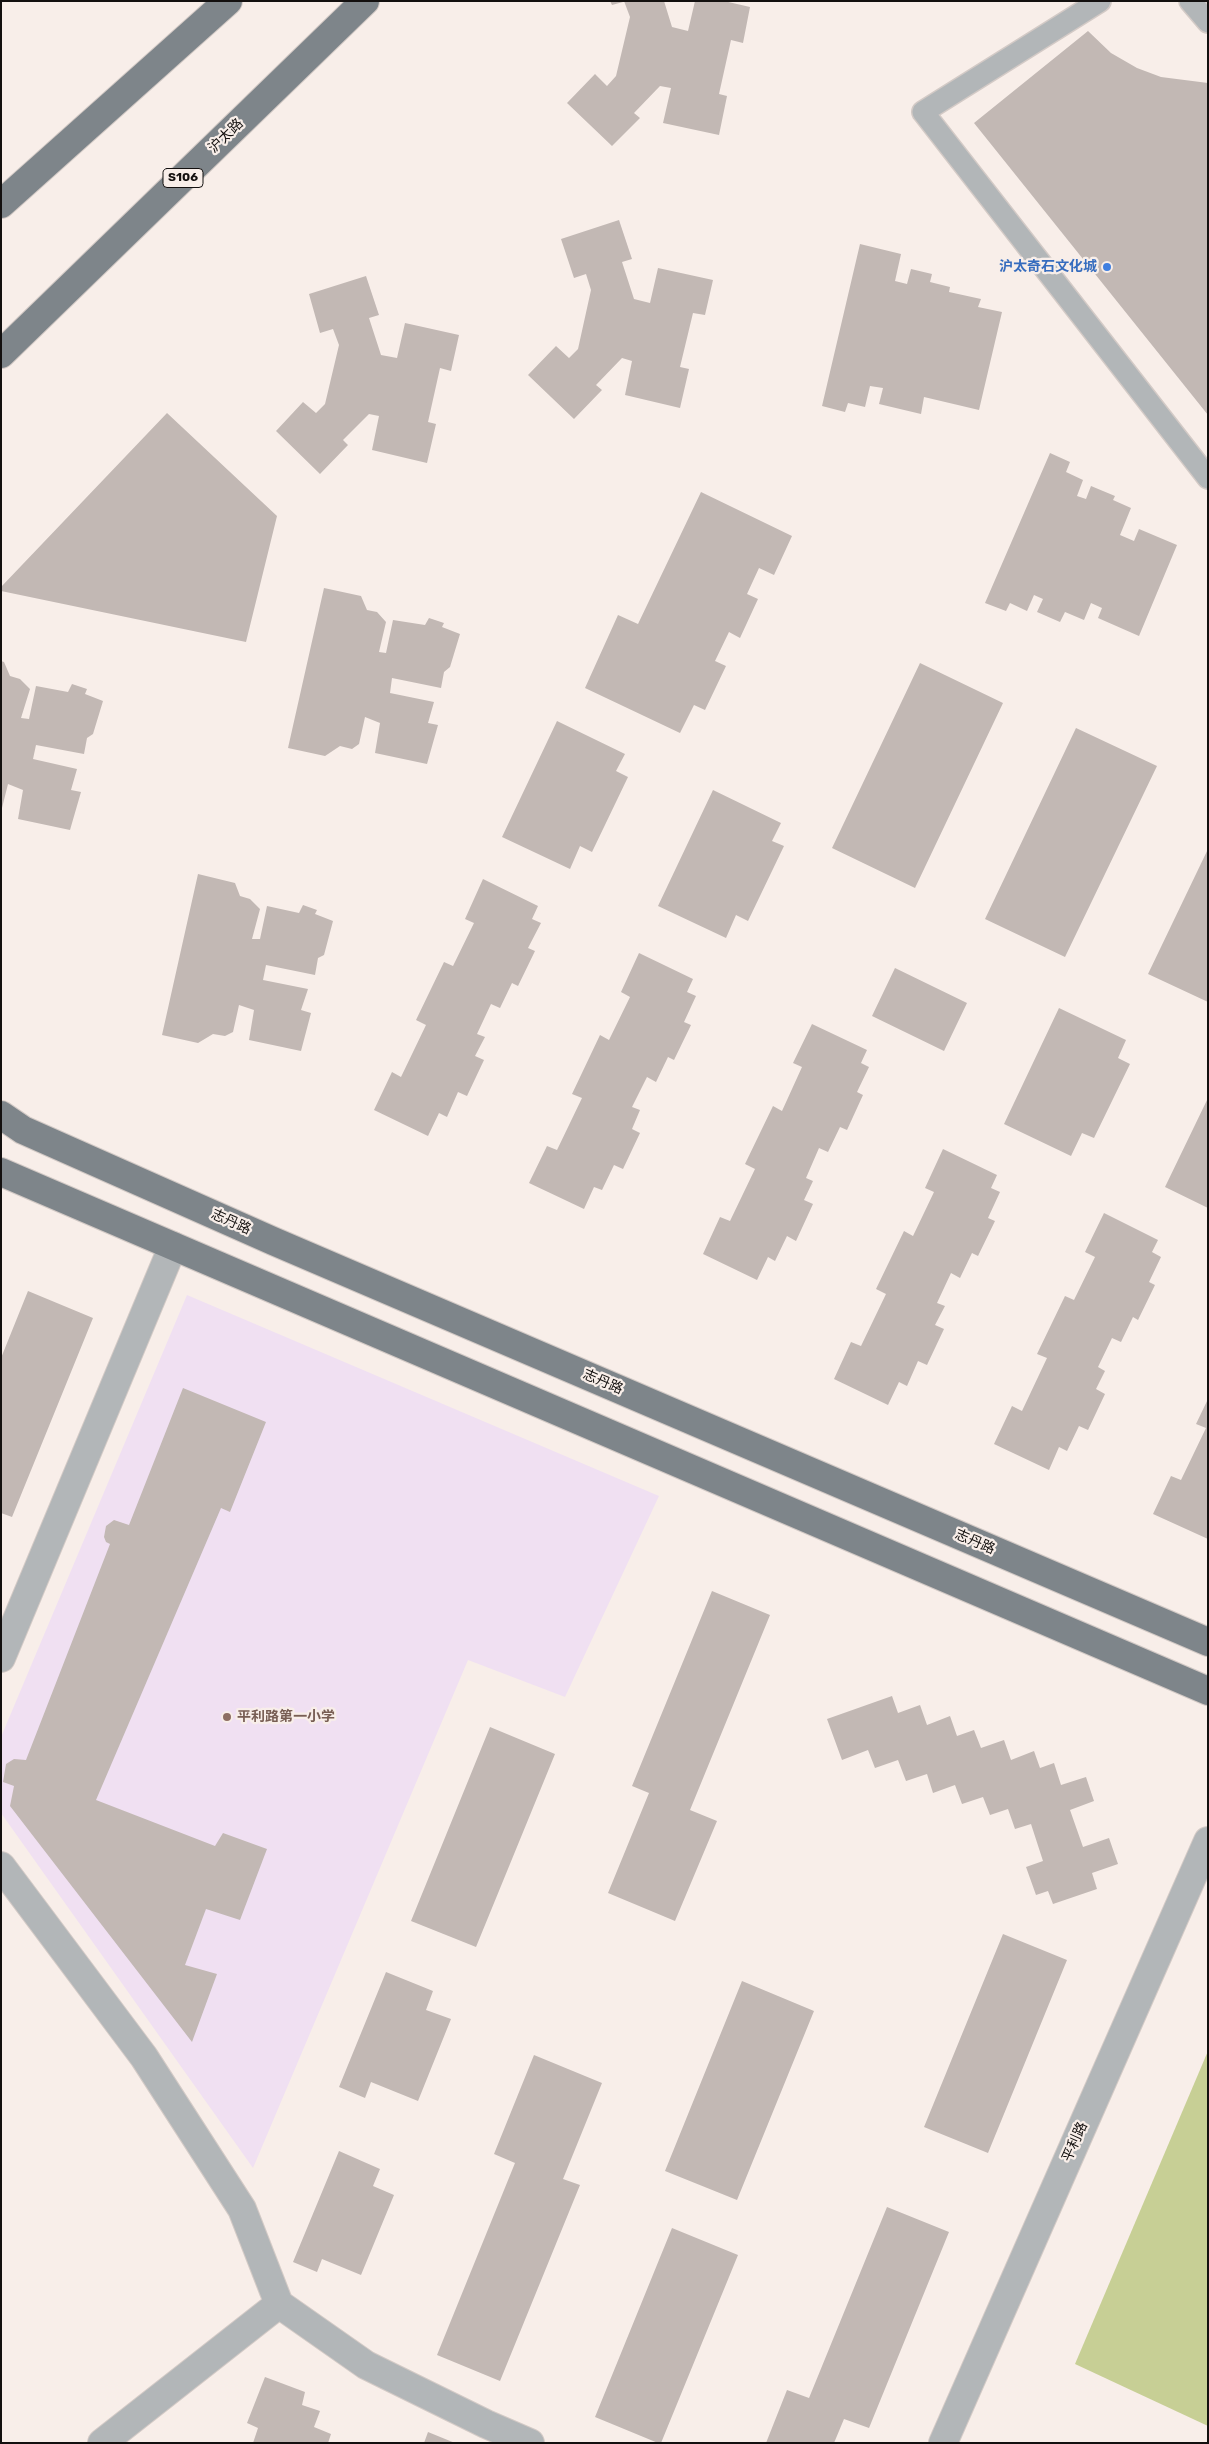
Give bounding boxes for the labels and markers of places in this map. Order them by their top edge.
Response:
place label: 沪太奇石文化城 [999,259,1097,275]
marker: 沪太奇石文化城 [1101,261,1113,273]
place label: 平利路第一小学 [237,1709,335,1725]
marker: 平利路第一小学 [221,1711,233,1723]

